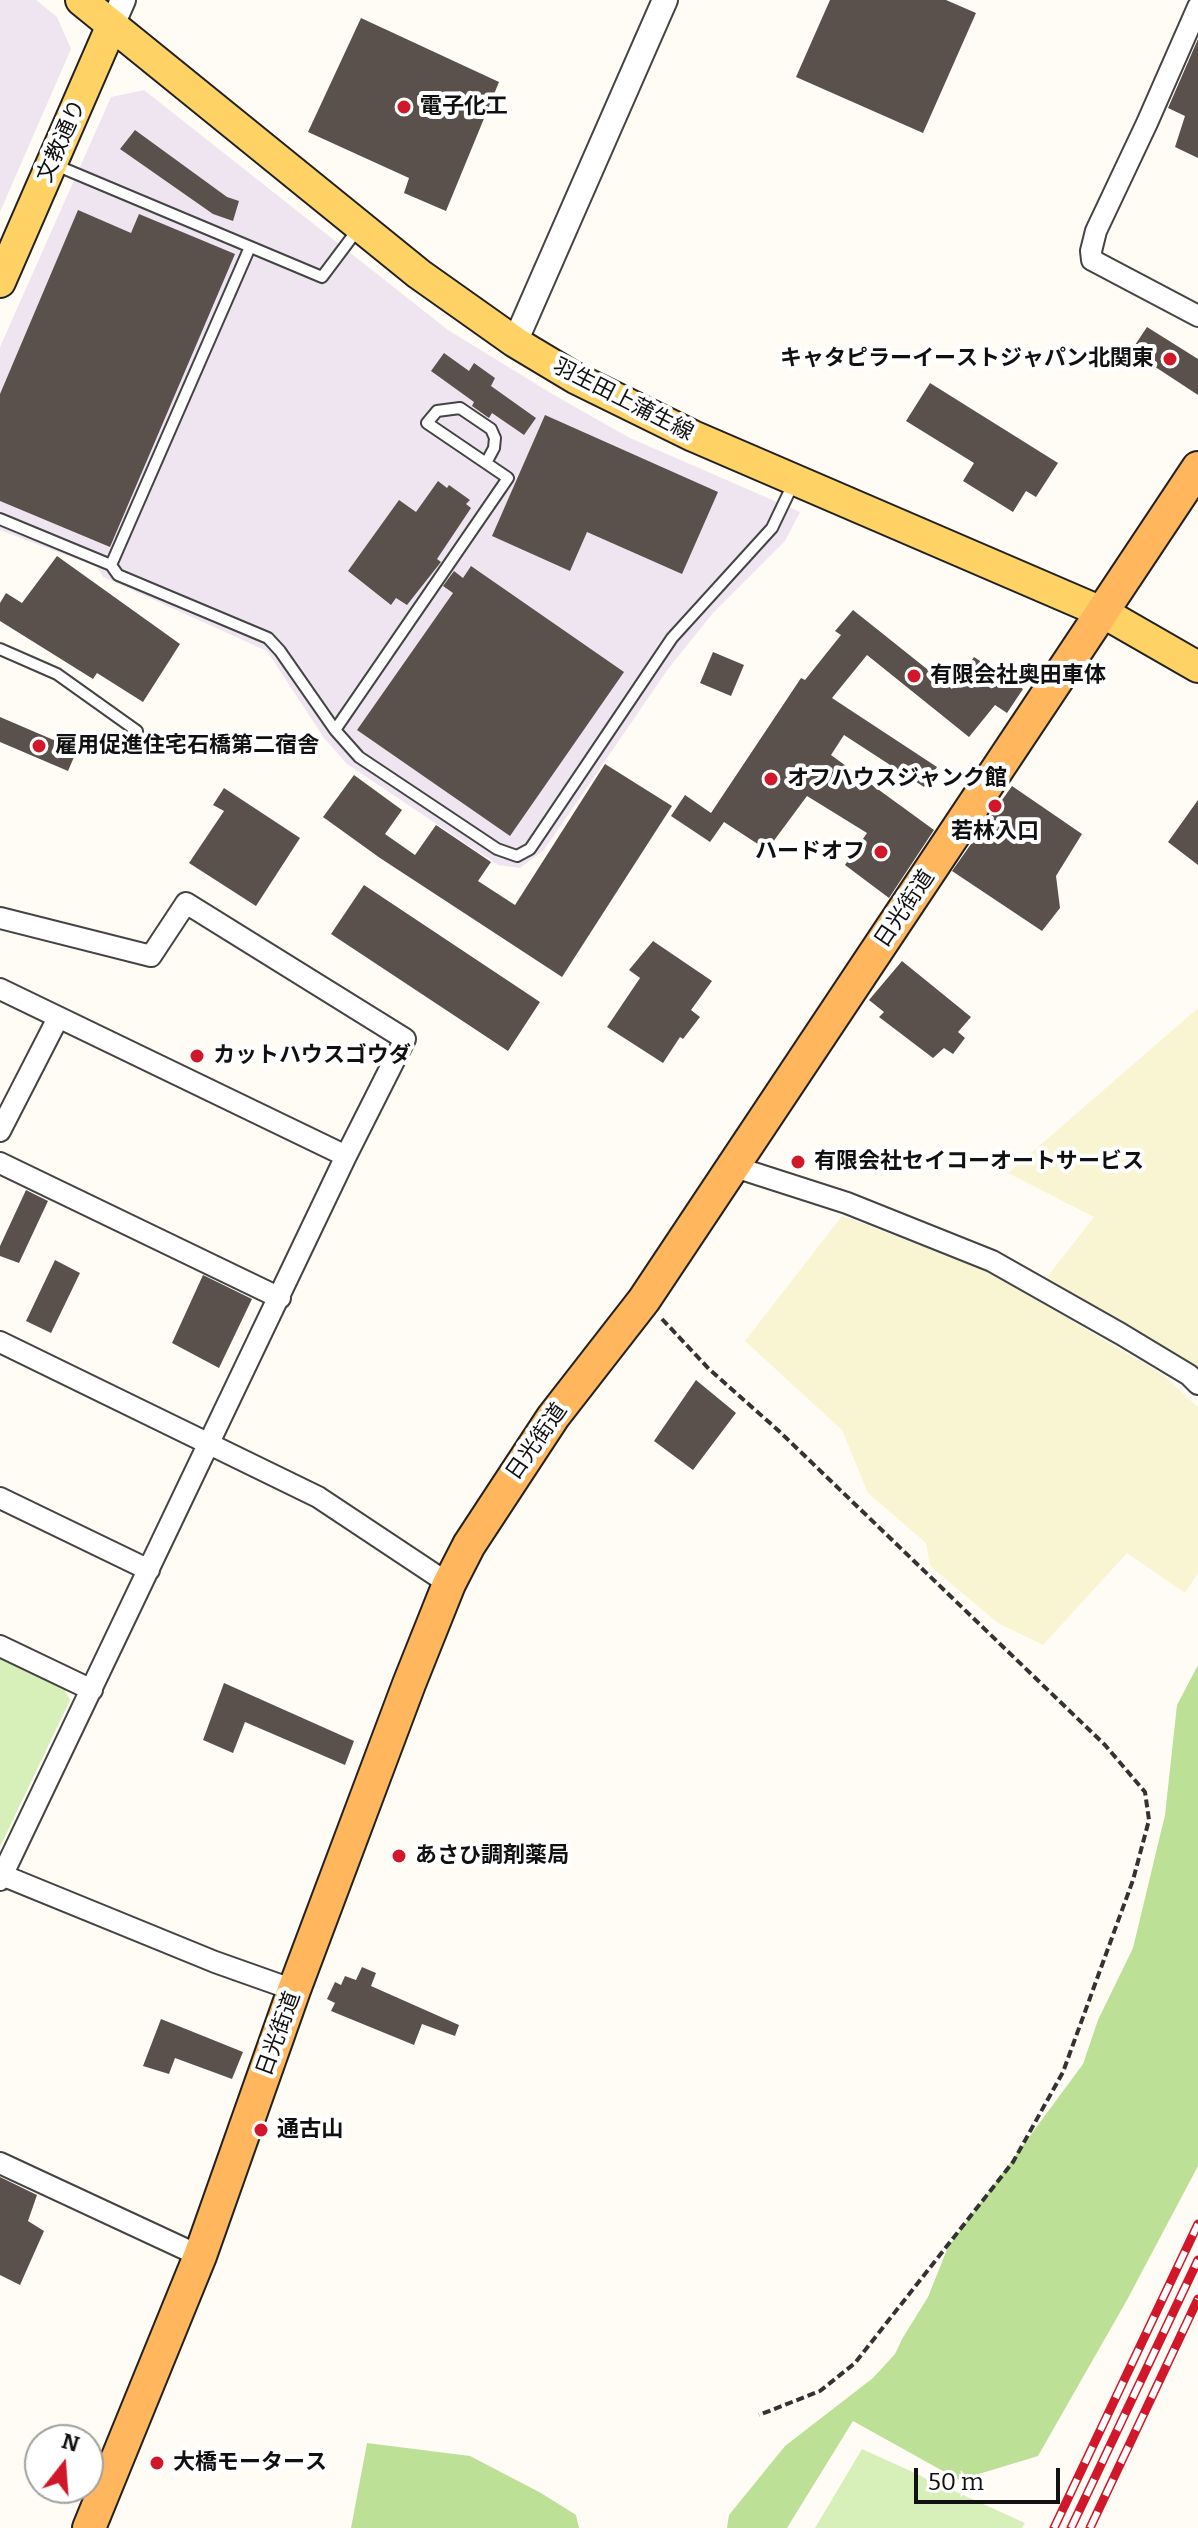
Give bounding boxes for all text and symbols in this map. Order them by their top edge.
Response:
place label: 電子化工 [420,94,508,120]
street label: 文教通り [32,95,92,187]
marker: 電子化工 [395,98,413,116]
place label: キャタピラーイーストジャパン北関東 [780,346,1154,372]
marker: キャタピラーイーストジャパン北関東 [1161,350,1179,368]
street label: 羽生田上蒲生線 [548,353,698,447]
place label: 有限会社奥田車体 [930,663,1106,689]
marker: 有限会社奥田車体 [905,667,923,685]
place label: 雇用促進住宅石橋第二宿舎 [55,733,319,759]
marker: 雇用促進住宅石橋第二宿舎 [30,737,48,755]
place label: オフハウスジャンク館 [787,766,1007,792]
marker: オフハウスジャンク館 [762,770,780,788]
marker: 若林入口 [986,797,1004,815]
place label: 若林入口 [951,819,1039,845]
place label: ハードオフ [755,839,865,865]
marker: ハードオフ [872,843,890,861]
street label: 日光街道 [869,865,941,953]
place label: カットハウスゴウダ [213,1043,411,1069]
marker: カットハウスゴウダ [188,1047,206,1065]
place label: 有限会社セイコーオートサービス [814,1149,1144,1175]
marker: 有限会社セイコーオートサービス [789,1153,807,1171]
street label: 日光街道 [501,1398,573,1486]
place label: あさひ調剤薬局 [415,1843,569,1869]
marker: あさひ調剤薬局 [390,1847,408,1865]
street label: 日光街道 [252,1988,306,2080]
place label: 通古山 [277,2117,343,2143]
marker: 通古山 [252,2121,270,2139]
north arrow [24,2424,104,2504]
text: N [59,2427,83,2458]
place label: 大橋モータース [173,2450,327,2476]
scale bar [918,2452,1064,2502]
marker: 大橋モータース [148,2454,166,2472]
text: 50 m [928,2468,984,2496]

